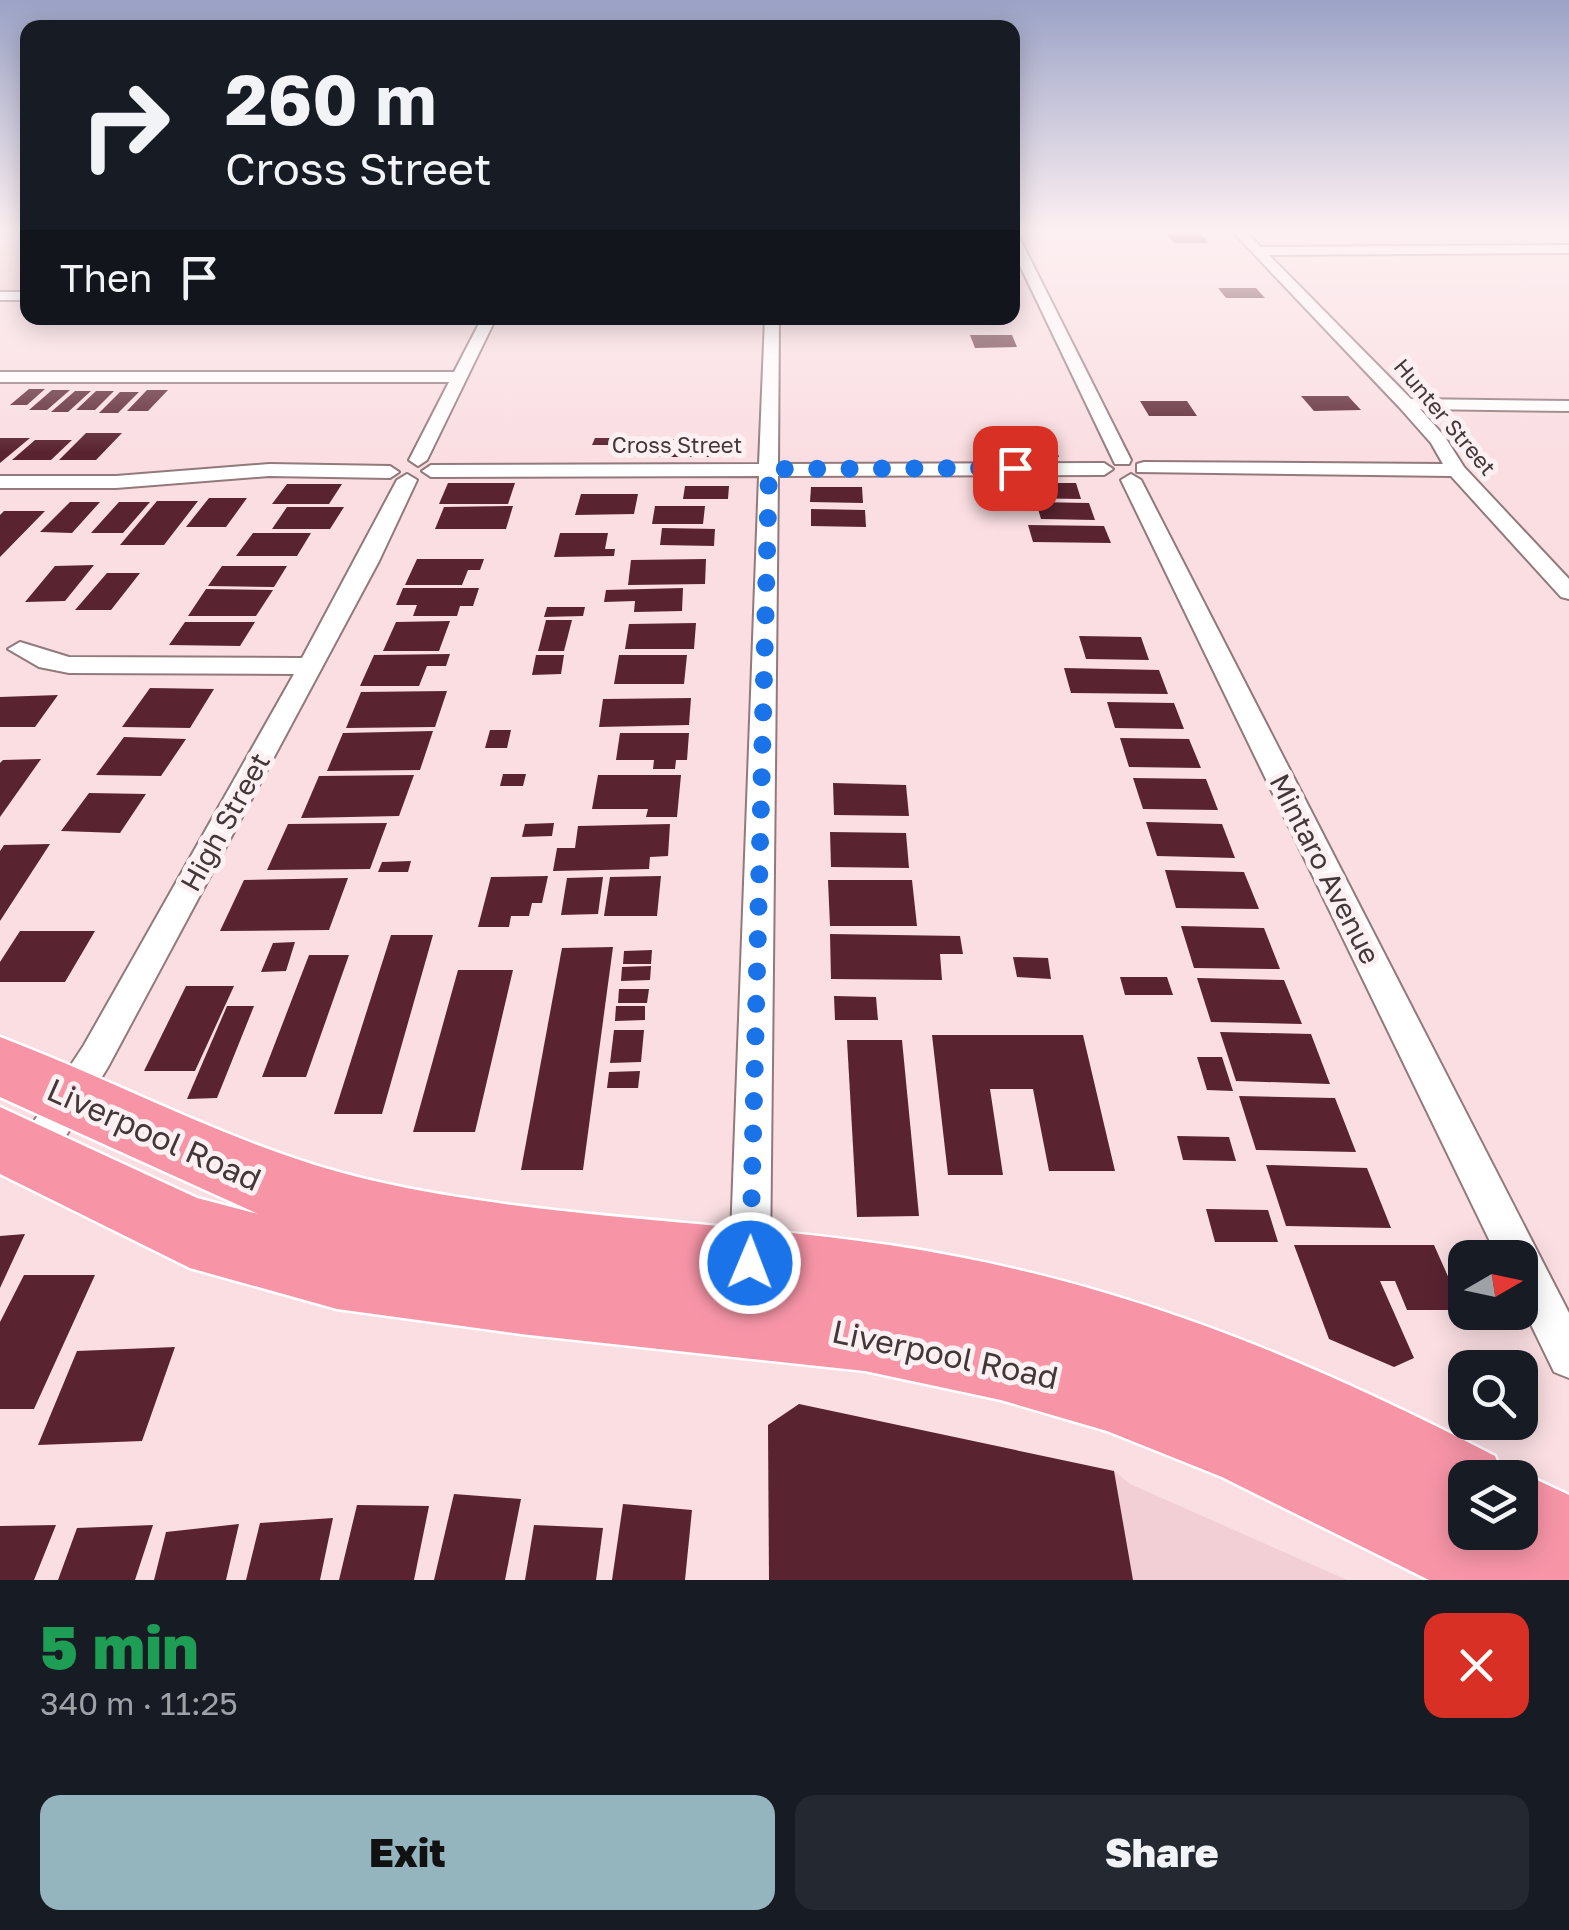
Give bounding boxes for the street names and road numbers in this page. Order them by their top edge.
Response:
street label: Hunter Street [1389,353,1502,481]
street label: Cross Street [612,431,742,458]
street label: High Street [173,747,276,897]
street label: Mintaro Avenue [1263,768,1388,969]
street label: Liverpool Road [42,1070,267,1198]
street label: Liverpool Road [829,1312,1062,1397]

